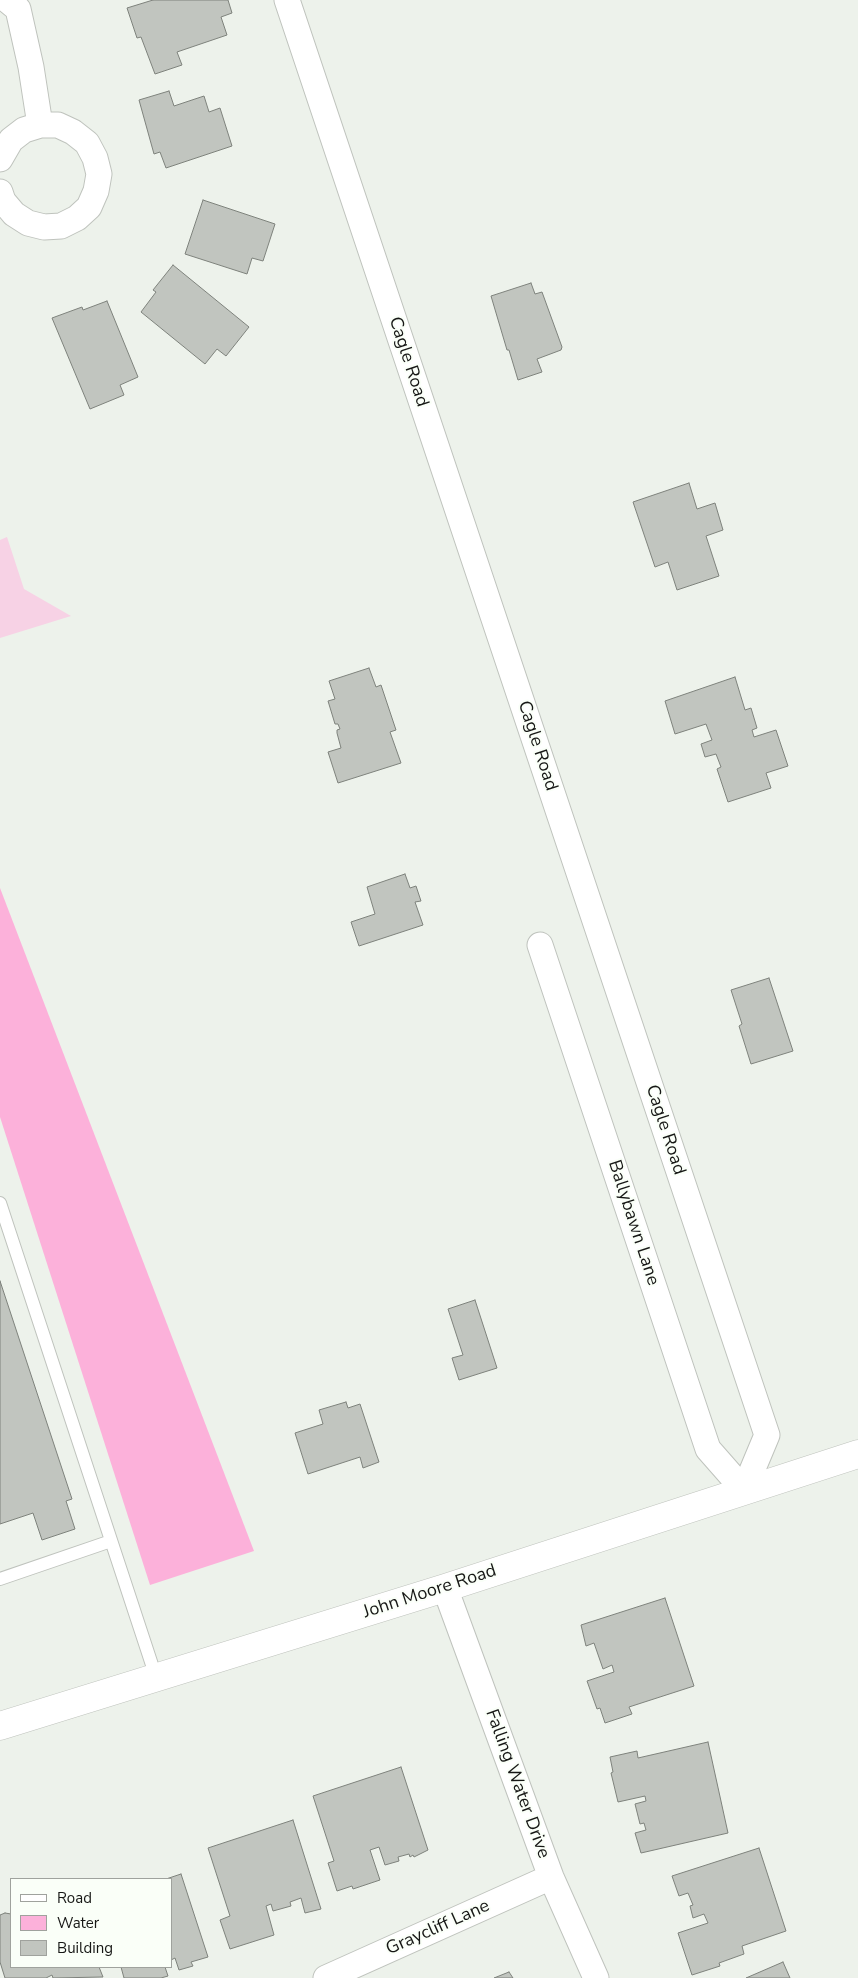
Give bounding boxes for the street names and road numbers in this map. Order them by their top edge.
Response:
street label: Cagle Road [383,314,433,410]
street label: Cagle Road [512,698,562,794]
street label: Cagle Road [640,1082,690,1178]
street label: Ballybawn Lane [603,1158,663,1288]
street label: John Moore Road [361,1560,499,1624]
street label: Falling Water Drive [480,1706,554,1862]
street label: Graycliff Lane [383,1896,493,1960]

